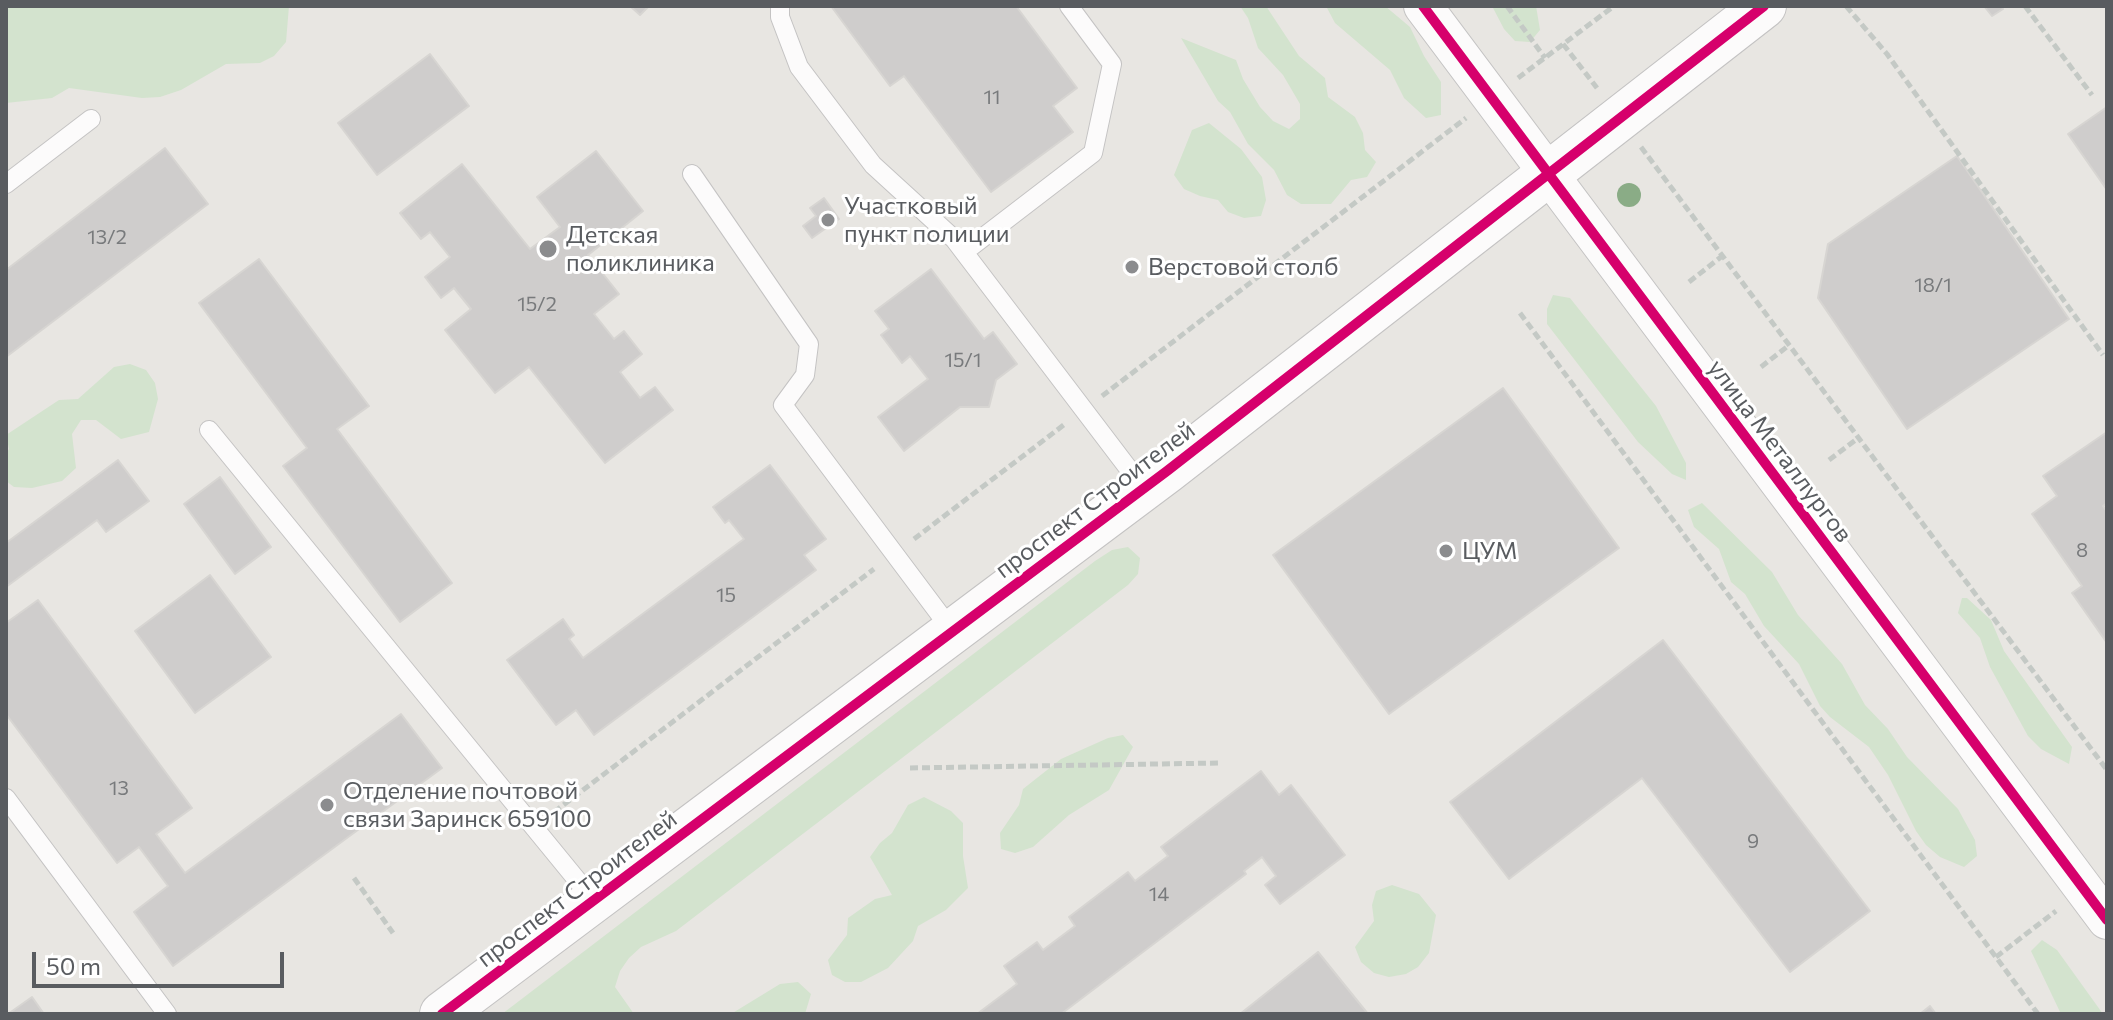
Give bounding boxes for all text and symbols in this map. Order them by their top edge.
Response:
house number: 11 [983,85,1001,109]
place label: Участковый пункт полиции [844,192,1009,248]
marker: Участковый пункт полиции [819,211,837,229]
place label: Детская поликлиника [566,221,715,277]
house number: 13/2 [87,225,127,249]
marker: Детская поликлиника [537,238,559,260]
place label: Верстовой столб [1148,253,1339,281]
marker: Верстовой столб [1123,258,1141,276]
house number: 18/1 [1914,273,1952,297]
house number: 15/2 [517,292,557,316]
house number: 15/1 [944,348,982,372]
street label: улица Металлургов [1702,354,1858,548]
street label: проспект Строителей [989,416,1201,584]
place label: ЦУМ [1462,537,1517,565]
house number: 8 [2076,538,2088,562]
marker: ЦУМ [1437,542,1455,560]
house number: 15 [716,583,736,607]
house number: 13 [109,776,129,800]
place label: Отделение почтовой связи Заринск 659100 [343,777,592,833]
marker: Отделение почтовой связи Заринск 659100 [318,796,336,814]
street label: проспект Строителей [471,805,683,973]
house number: 9 [1747,829,1759,853]
house number: 14 [1149,882,1169,906]
scale bar [36,936,288,986]
text: 50 m [46,951,101,980]

